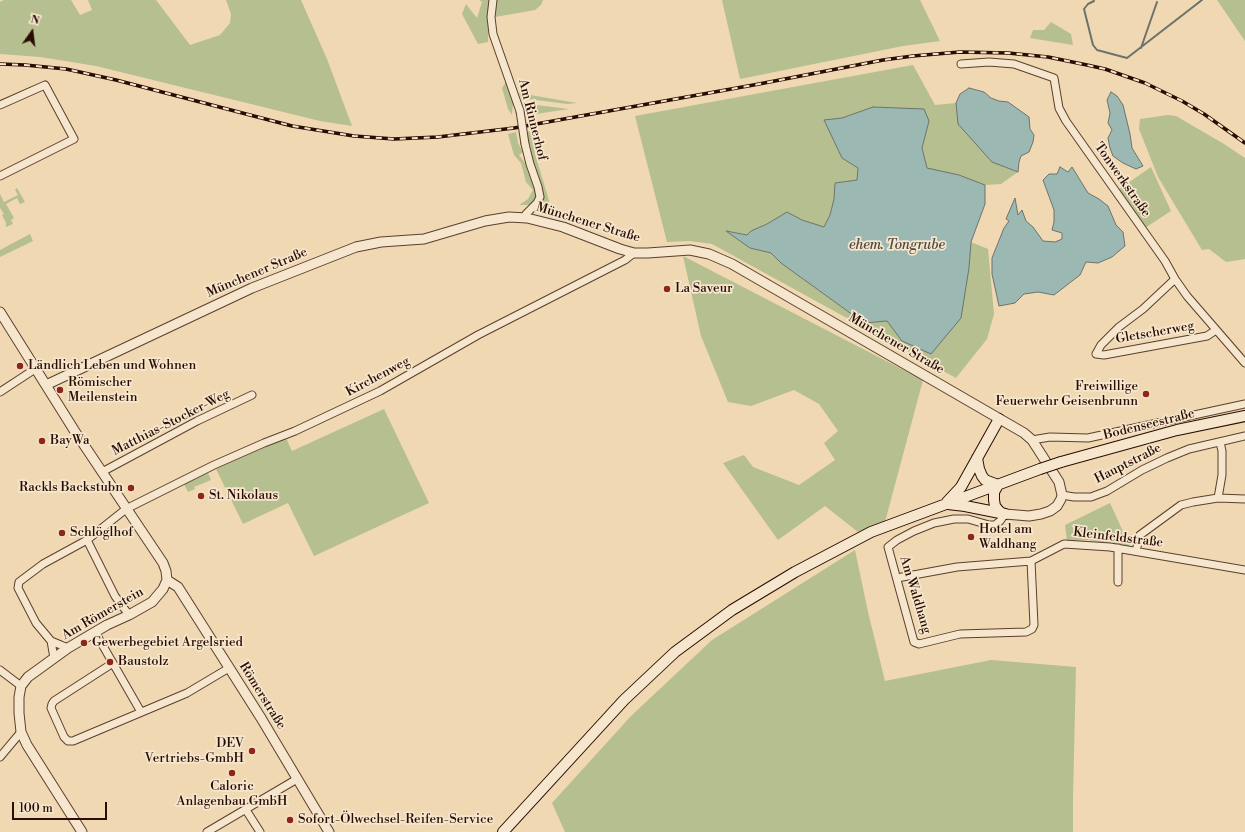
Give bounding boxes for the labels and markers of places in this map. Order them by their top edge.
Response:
place label: La Saveur [675,281,733,297]
marker: La Saveur [662,284,672,294]
place label: Ländlich Leben und Wohnen [28,358,196,374]
marker: Ländlich Leben und Wohnen [15,361,25,371]
place label: Römischer Meilenstein [68,375,137,406]
place label: Freiwillige Feuerwehr Geisenbrunn [995,379,1138,410]
marker: Römischer Meilenstein [55,385,65,395]
marker: Freiwillige Feuerwehr Geisenbrunn [1141,389,1151,399]
place label: BayWa [50,433,89,449]
marker: BayWa [37,436,47,446]
place label: Rackls Backstubn [19,480,123,496]
marker: Rackls Backstubn [126,483,136,493]
place label: St. Nikolaus [209,488,278,504]
marker: St. Nikolaus [196,491,206,501]
place label: Hotel am Waldhang [979,522,1037,553]
place label: Schlöglhof [70,525,133,541]
marker: Schlöglhof [57,528,67,538]
marker: Hotel am Waldhang [966,532,976,542]
place label: Gewerbegebiet Argelsried [92,635,243,651]
marker: Gewerbegebiet Argelsried [79,638,89,648]
place label: Baustolz [118,654,169,670]
marker: Baustolz [105,657,115,667]
place label: DEV Vertriebs-GmbH [145,736,244,767]
marker: DEV Vertriebs-GmbH [247,746,257,756]
marker: Caloric Anlagenbau GmbH [227,768,237,778]
place label: Caloric Anlagenbau GmbH [177,779,287,810]
place label: Sofort-Ölwechsel-Reifen-Service [298,812,493,828]
marker: Sofort-Ölwechsel-Reifen-Service [285,815,295,825]

